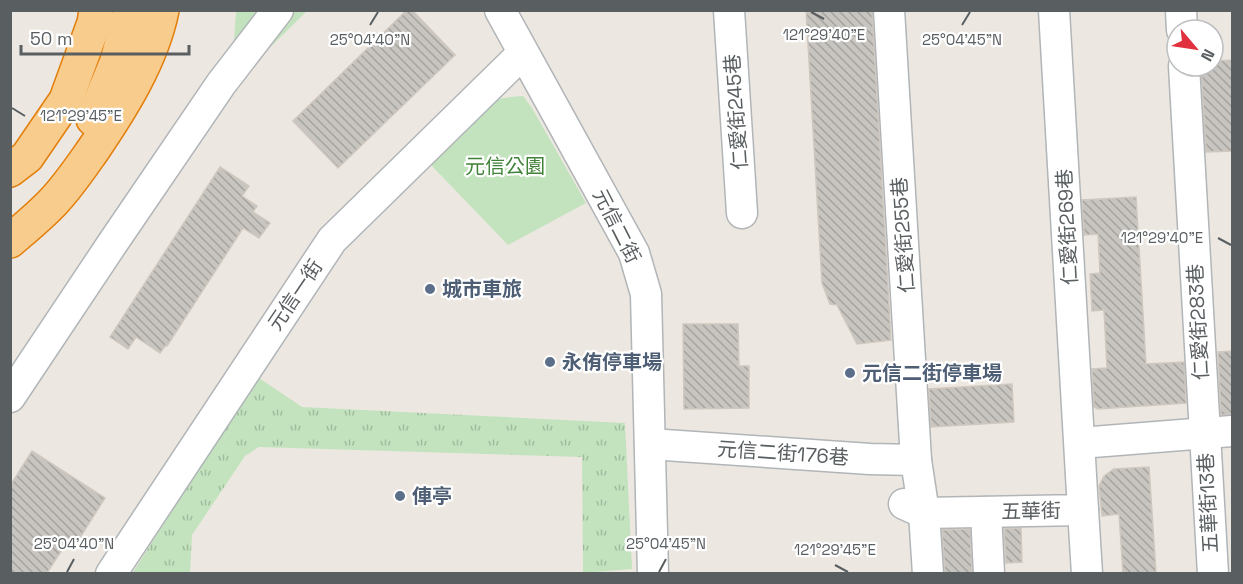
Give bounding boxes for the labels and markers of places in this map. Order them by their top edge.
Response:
place label: 城市車旅 [442,276,522,302]
marker: 城市車旅 [423,282,437,296]
place label: 永侑停車場 [562,349,662,375]
marker: 永侑停車場 [543,355,557,369]
place label: 元信二街停車場 [862,360,1002,386]
marker: 元信二街停車場 [843,366,857,380]
place label: 俥亭 [412,483,452,509]
marker: 俥亭 [393,489,407,503]

